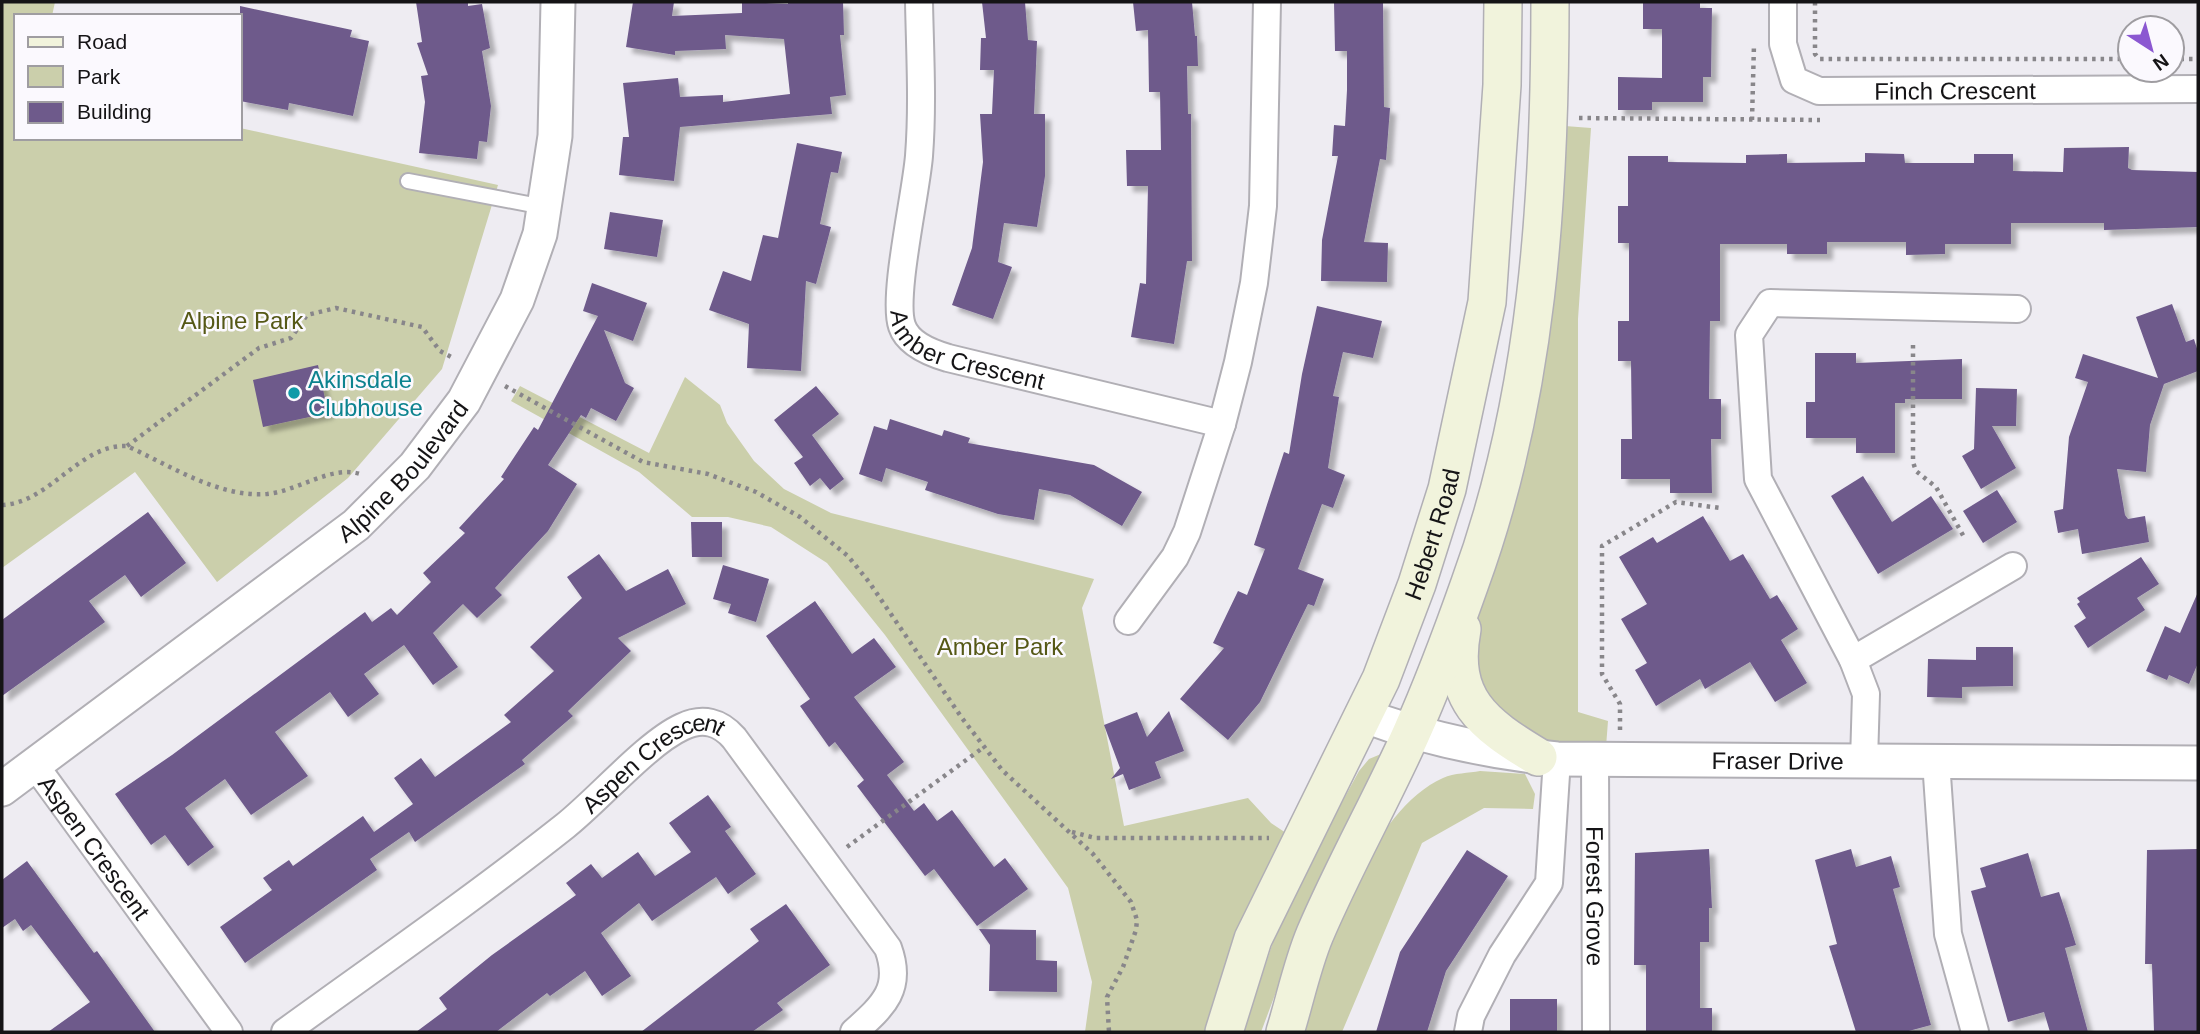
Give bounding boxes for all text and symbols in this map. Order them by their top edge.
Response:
legend [14,14,242,140]
north arrow [2116,14,2186,84]
text: Road [77,30,127,53]
text: N [2149,50,2172,75]
text: Park [77,65,121,88]
street label: Finch Crescent [1874,76,2036,104]
text: Building [77,100,152,123]
park label: Alpine Park [181,307,304,334]
street label: Amber Crescent [886,308,1048,394]
place label: Akinsdale Clubhouse [308,366,423,421]
marker: Akinsdale Clubhouse [286,385,302,401]
street label: Alpine Boulevard [332,395,473,547]
street label: Hebert Road [1399,466,1465,604]
park label: Amber Park [937,633,1064,660]
street label: Aspen Crescent [576,708,731,818]
street label: Fraser Drive [1712,746,1844,774]
street label: Aspen Crescent [33,770,156,925]
street label: Forest Grove [1582,826,1609,966]

